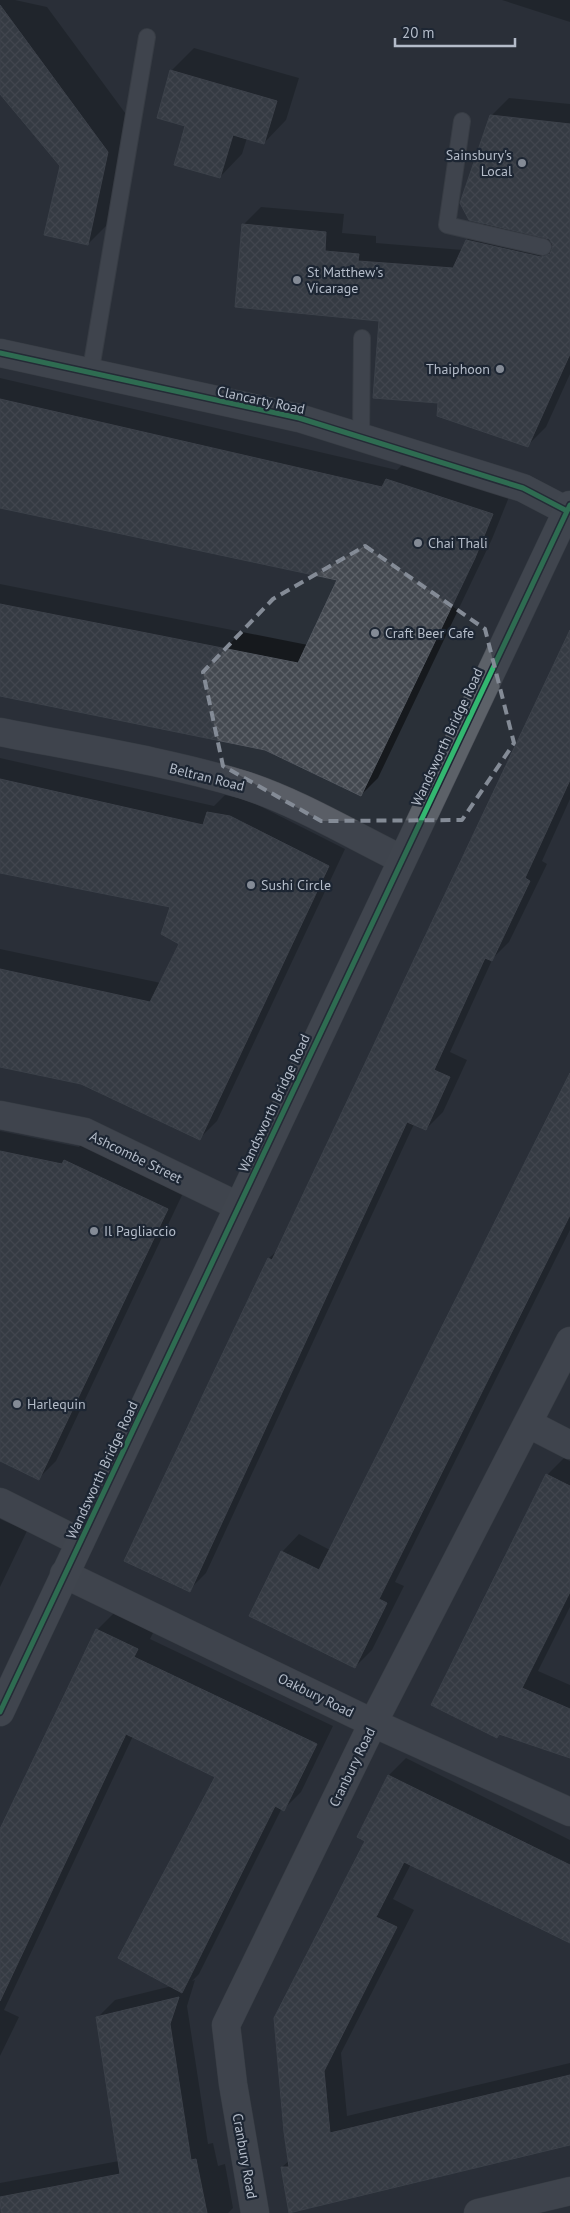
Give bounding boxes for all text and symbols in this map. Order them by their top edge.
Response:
scale bar [395,15,515,47]
text: 20 m [402,23,435,42]
place label: Sainsbury's Local [446,146,512,180]
marker: Sainsbury's Local [516,157,528,169]
place label: St Matthew's Vicarage [306,263,384,297]
marker: St Matthew's Vicarage [291,274,303,286]
place label: Thaiphoon [426,360,490,378]
marker: Thaiphoon [494,363,506,375]
street label: Clancarty Road [215,382,307,418]
place label: Chai Thali [428,534,488,552]
marker: Chai Thali [412,537,424,549]
place label: Craft Beer Cafe [385,624,474,642]
marker: Craft Beer Cafe [369,627,381,639]
street label: Wandsworth Bridge Road [407,665,487,809]
street label: Beltran Road [168,759,246,795]
place label: Sushi Circle [261,876,331,894]
marker: Sushi Circle [245,879,257,891]
street label: Wandsworth Bridge Road [234,1031,314,1175]
street label: Ashcombe Street [87,1127,185,1187]
place label: Il Pagliaccio [104,1222,176,1240]
marker: Il Pagliaccio [88,1225,100,1237]
place label: Harlequin [27,1395,86,1413]
marker: Harlequin [11,1398,23,1410]
street label: Wandsworth Bridge Road [62,1398,142,1542]
street label: Oakbury Road [275,1669,357,1721]
street label: Cranbury Road [325,1724,379,1810]
street label: Cranbury Road [229,2112,261,2200]

